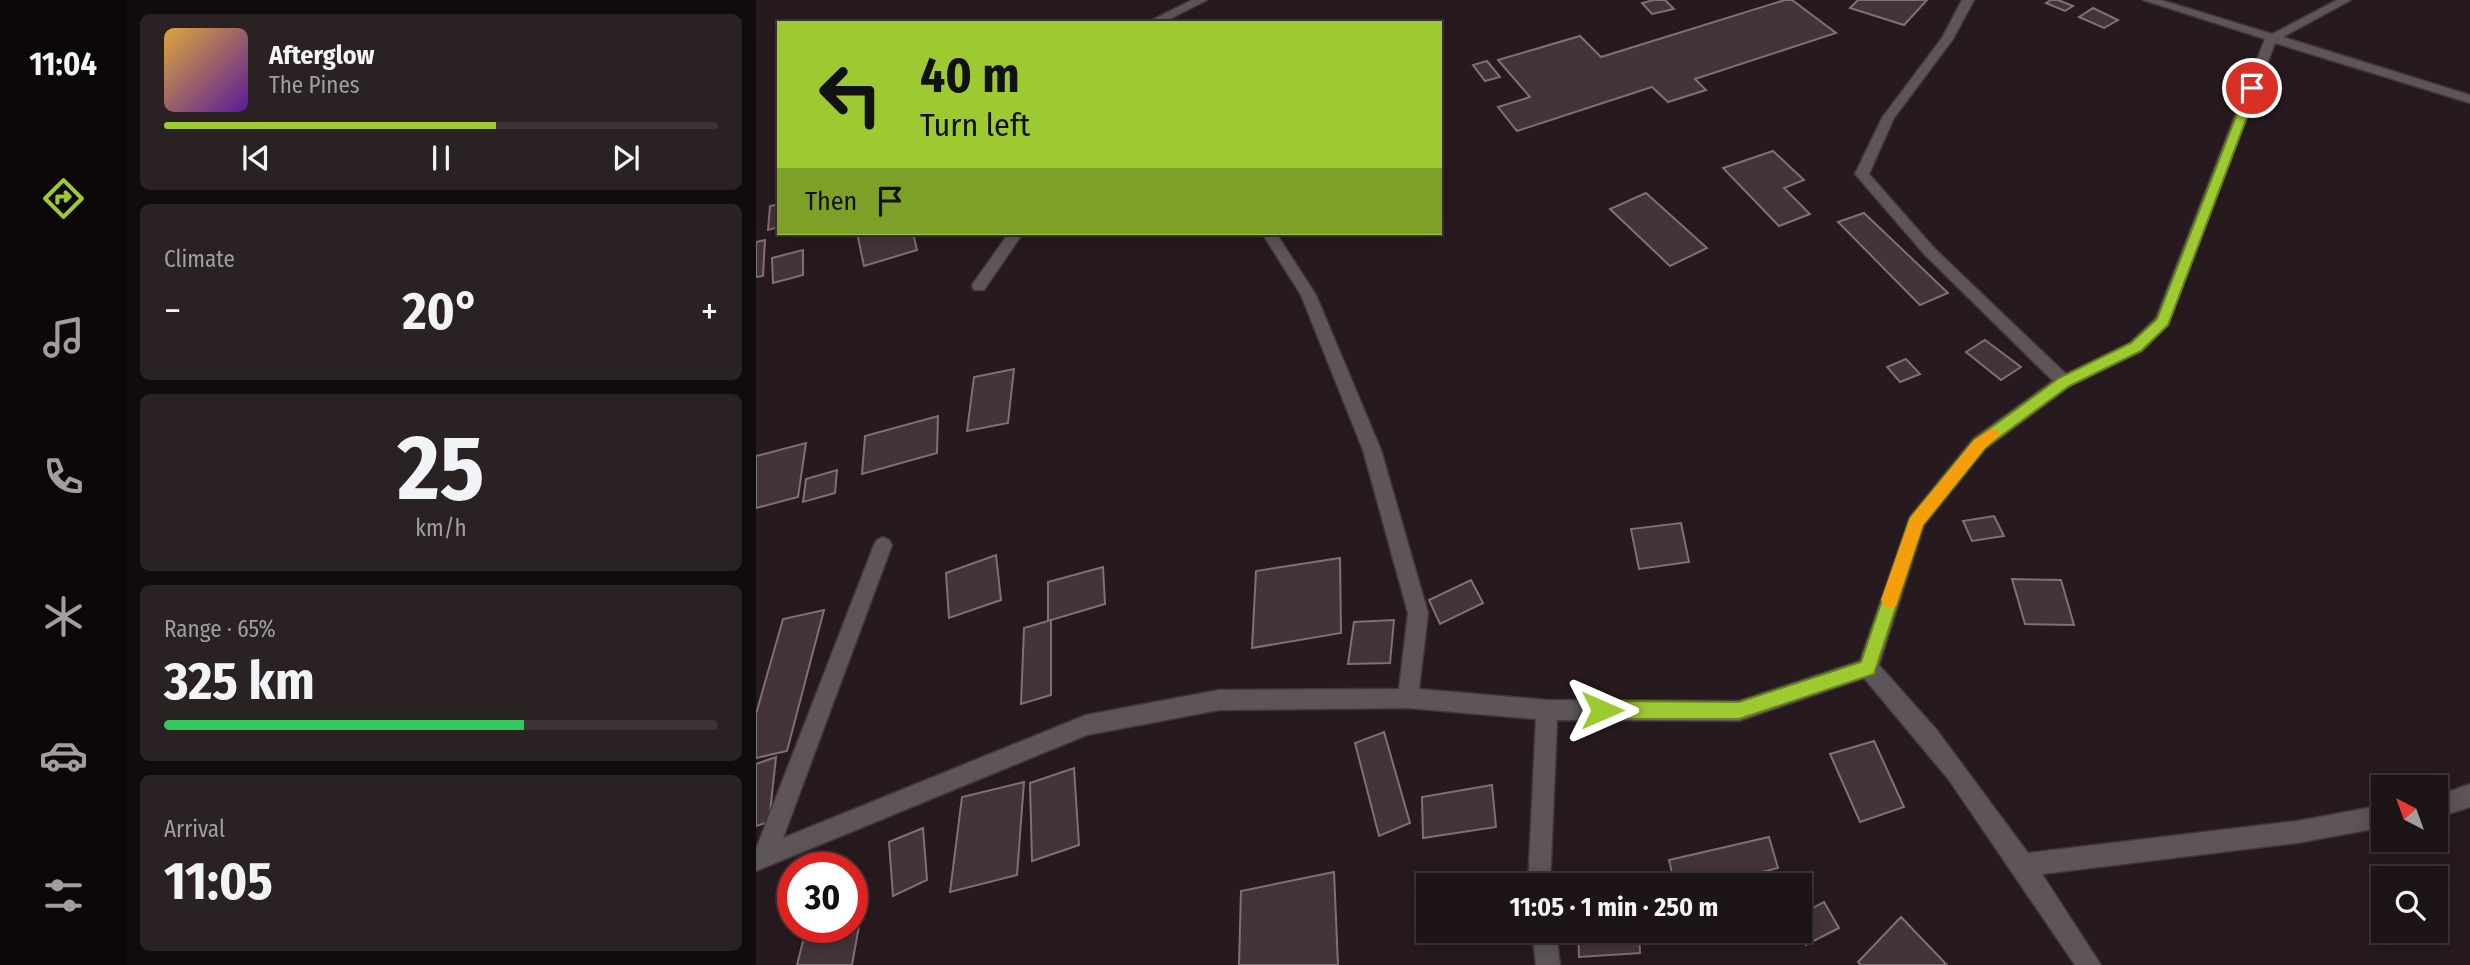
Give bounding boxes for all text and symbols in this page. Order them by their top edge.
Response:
text: Afterglow [269,40,374,71]
text: 11:04 [29,45,97,83]
text: 40 m [920,46,1020,105]
icon: left [805,49,896,140]
pin [2222,58,2282,118]
icon: arrive [2233,69,2271,107]
text: The Pines [269,71,360,99]
text: Turn left [920,106,1030,144]
icon: previous [237,139,275,177]
icon: pause [422,139,460,177]
icon: next [607,139,645,177]
icon: directions [39,174,88,223]
icon: arrive [871,182,909,220]
text: Then [805,186,857,217]
text: Climate [164,245,235,273]
text: 20° [403,280,479,343]
text: − [164,288,181,334]
text: + [701,288,718,334]
icon: music [39,313,88,362]
text: 25 [398,414,484,523]
icon: phone [39,452,88,501]
text: km/h [415,514,467,542]
icon: climate [39,592,88,641]
text: Range · 65% [164,615,276,643]
text: 325 km [164,650,315,713]
position arrow [1565,673,1639,747]
icon: car [39,731,88,780]
north arrow [2371,775,2448,852]
map controls [2371,775,2448,943]
text: Arrival [164,815,225,843]
text: 11:05 [164,850,273,913]
speed limit sign: 30 [777,852,868,943]
button: search [2371,866,2448,943]
icon: filters [39,871,88,920]
text: 11:05 · 1 min · 250 m [1510,892,1718,923]

